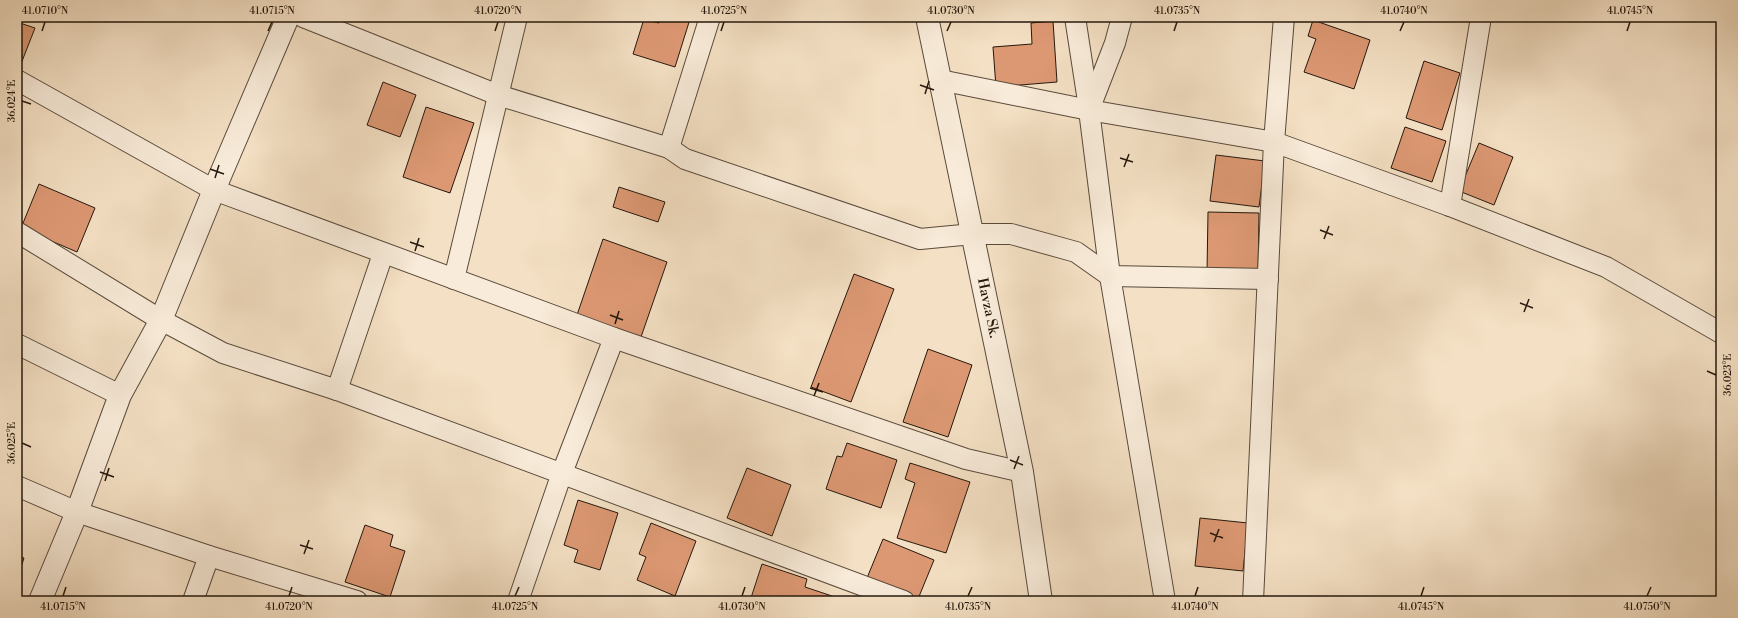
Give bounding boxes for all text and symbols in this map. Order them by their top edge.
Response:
text: 41.0710°N [22,5,69,17]
text: 41.0715°N [249,5,295,17]
text: 41.0720°N [474,5,522,17]
text: 41.0725°N [701,5,748,17]
text: 41.0730°N [927,5,975,17]
text: 41.0735°N [1154,5,1201,17]
text: 41.0740°N [1380,5,1428,17]
text: 41.0745°N [1607,5,1654,17]
text: 36.024°E [6,80,18,122]
street label: Havza Sk. [973,276,1003,340]
text: 36.023°E [1722,354,1734,396]
text: 36.025°E [6,422,18,464]
text: 41.0715°N [40,601,86,613]
text: 41.0720°N [265,601,313,613]
text: 41.0725°N [492,601,539,613]
text: 41.0730°N [718,601,766,613]
text: 41.0735°N [945,601,992,613]
text: 41.0740°N [1171,601,1219,613]
text: 41.0745°N [1398,601,1445,613]
text: 41.0750°N [1623,601,1671,613]

